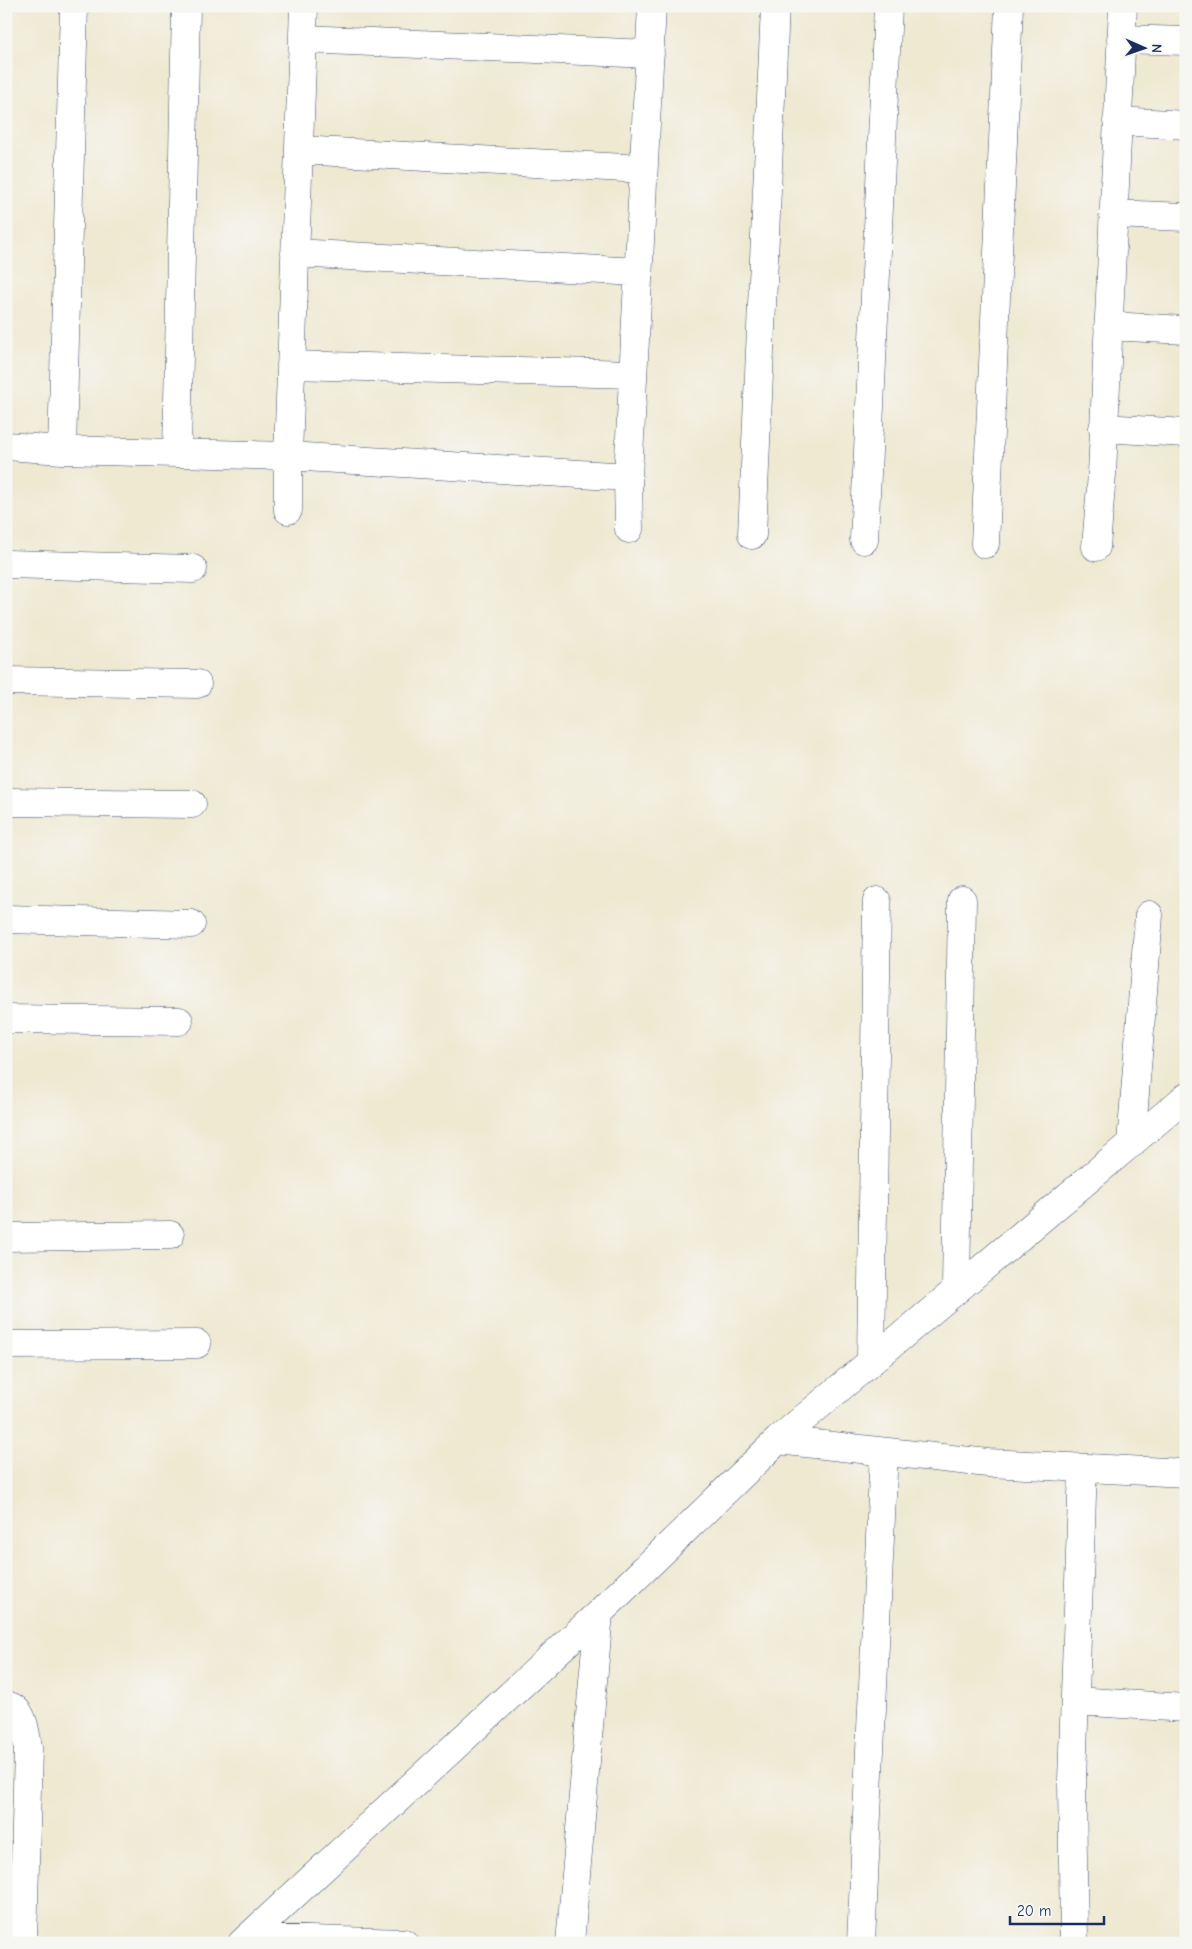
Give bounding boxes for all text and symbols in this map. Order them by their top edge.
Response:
north arrow [1120,22,1170,72]
text: N [1148,44,1165,53]
scale bar [1010,1894,1103,1926]
text: 20 m [1017,1902,1051,1920]

